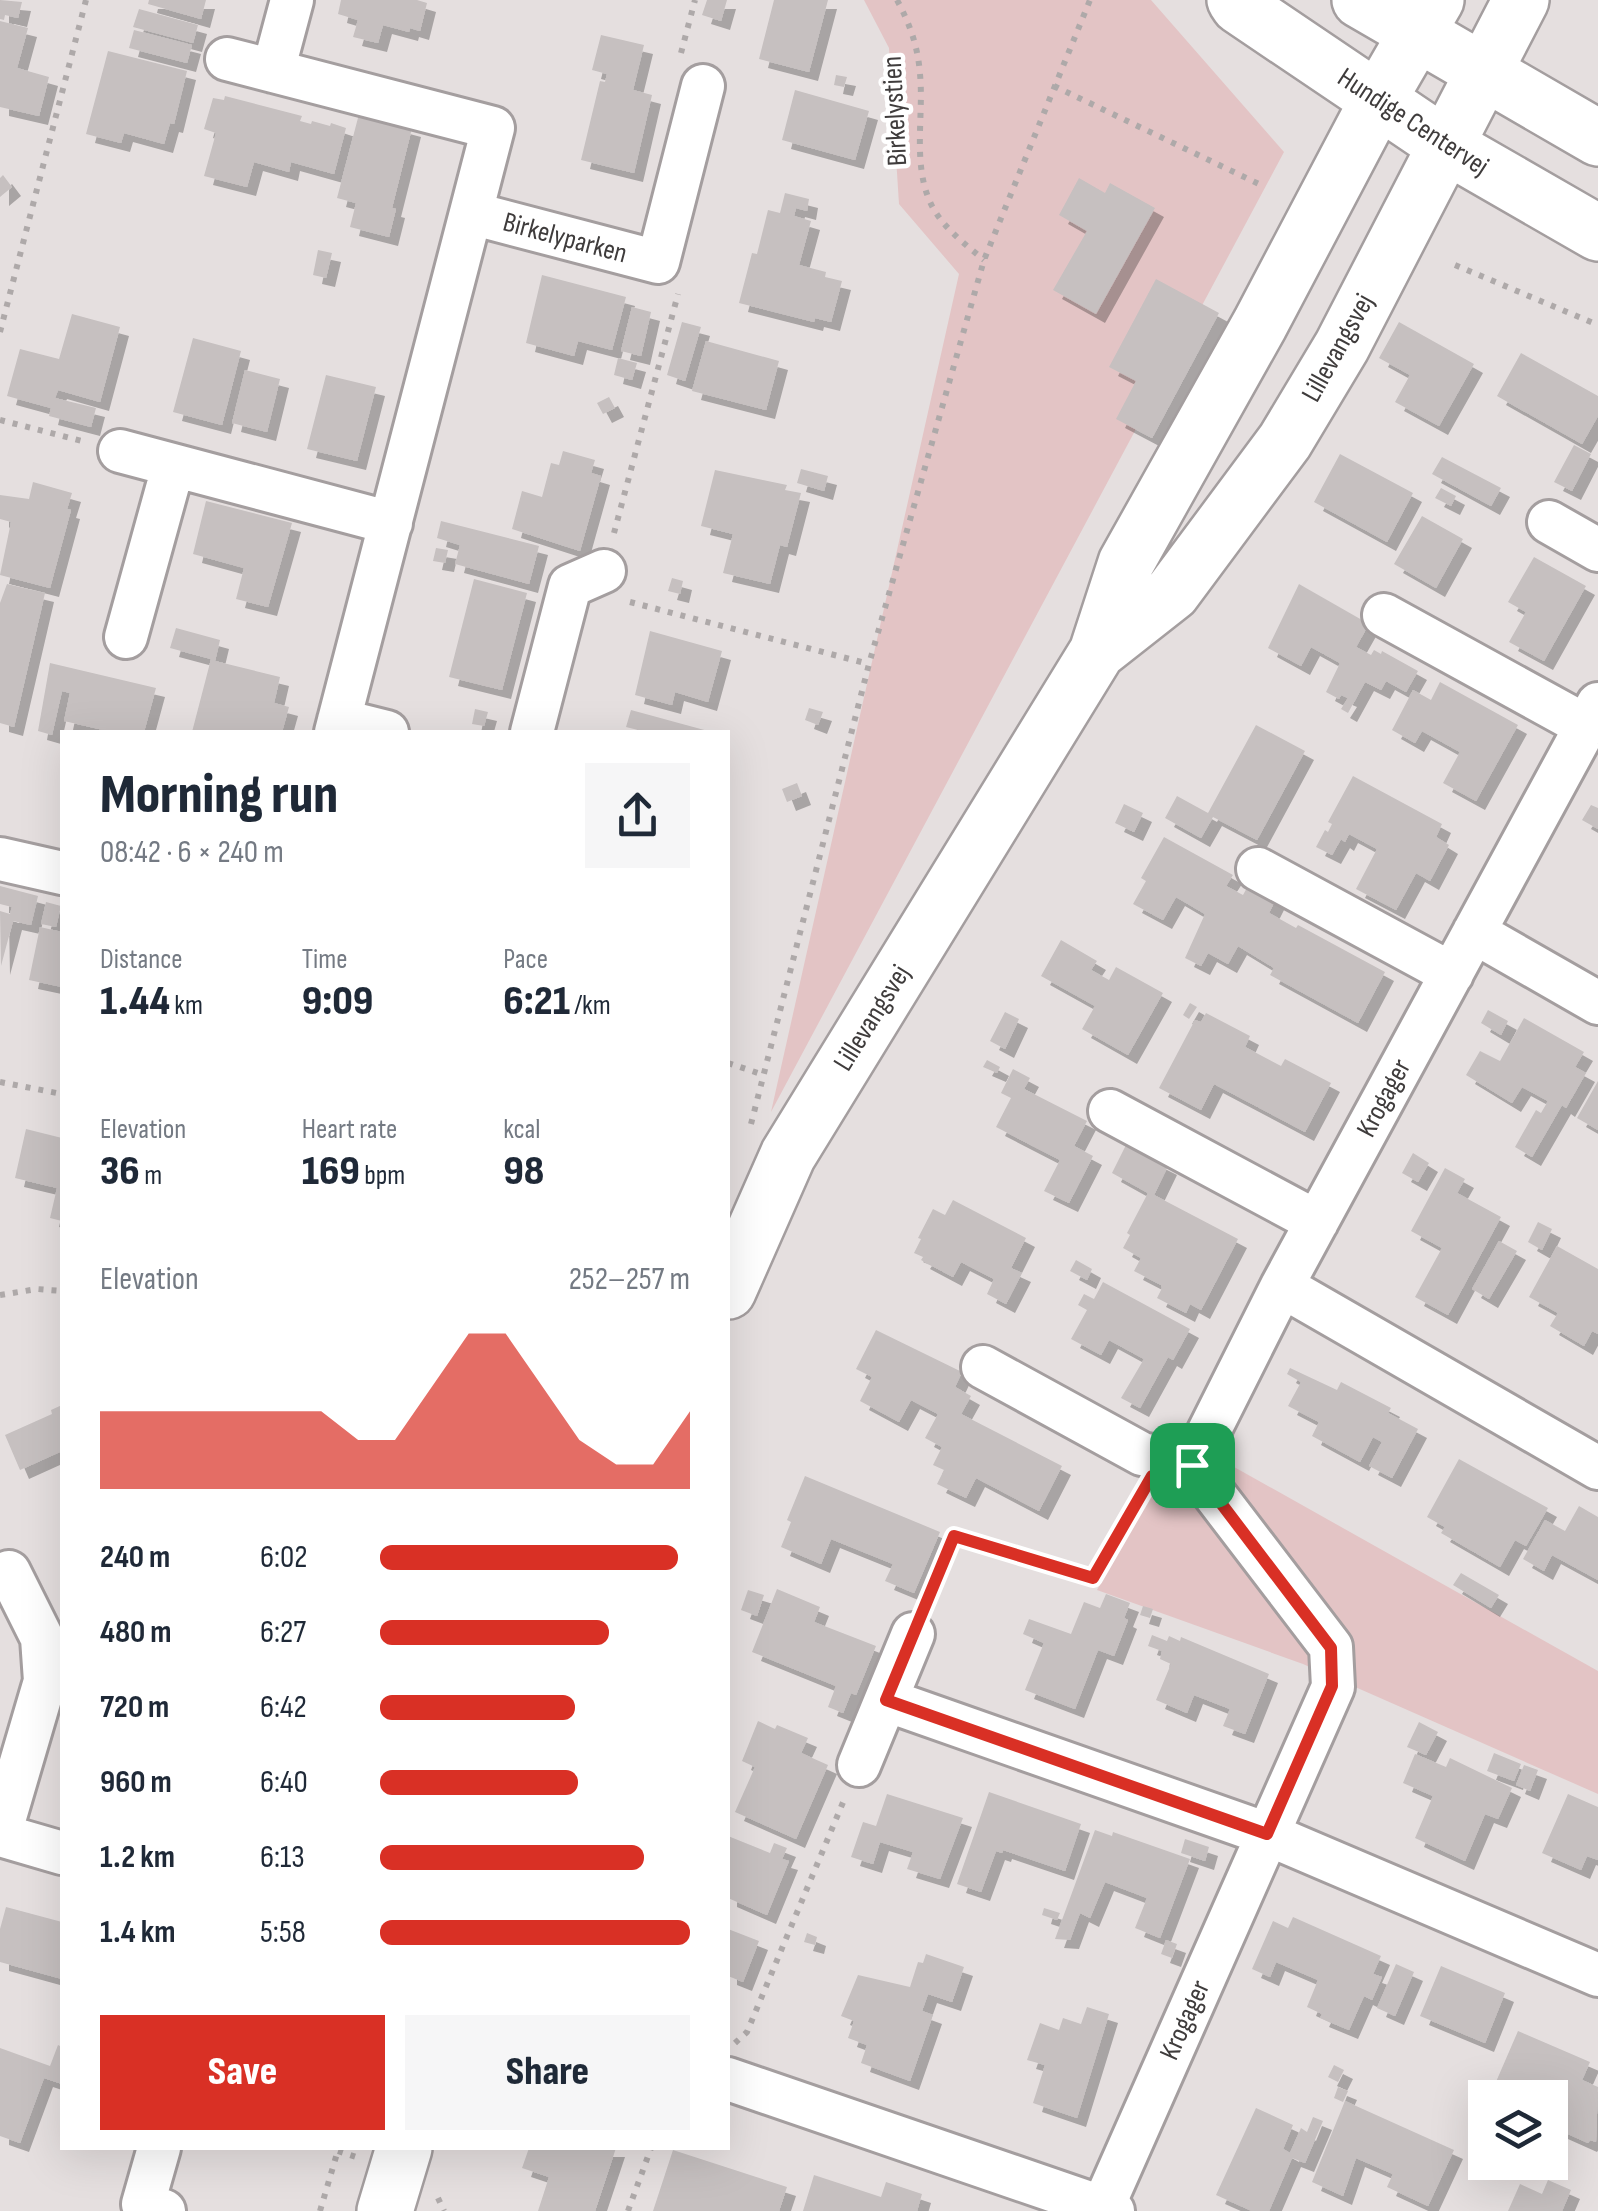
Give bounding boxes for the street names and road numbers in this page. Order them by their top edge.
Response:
street label: Birkelystien [876,55,914,167]
street label: Hundige Centervej [1331,61,1495,183]
street label: Birkelyparken [499,206,631,270]
street label: Lillevangsvej [1295,288,1381,408]
street label: Lillevangsvej [827,959,917,1077]
street label: Krogager [1350,1053,1418,1143]
street label: Krogager [1153,1975,1217,2065]

